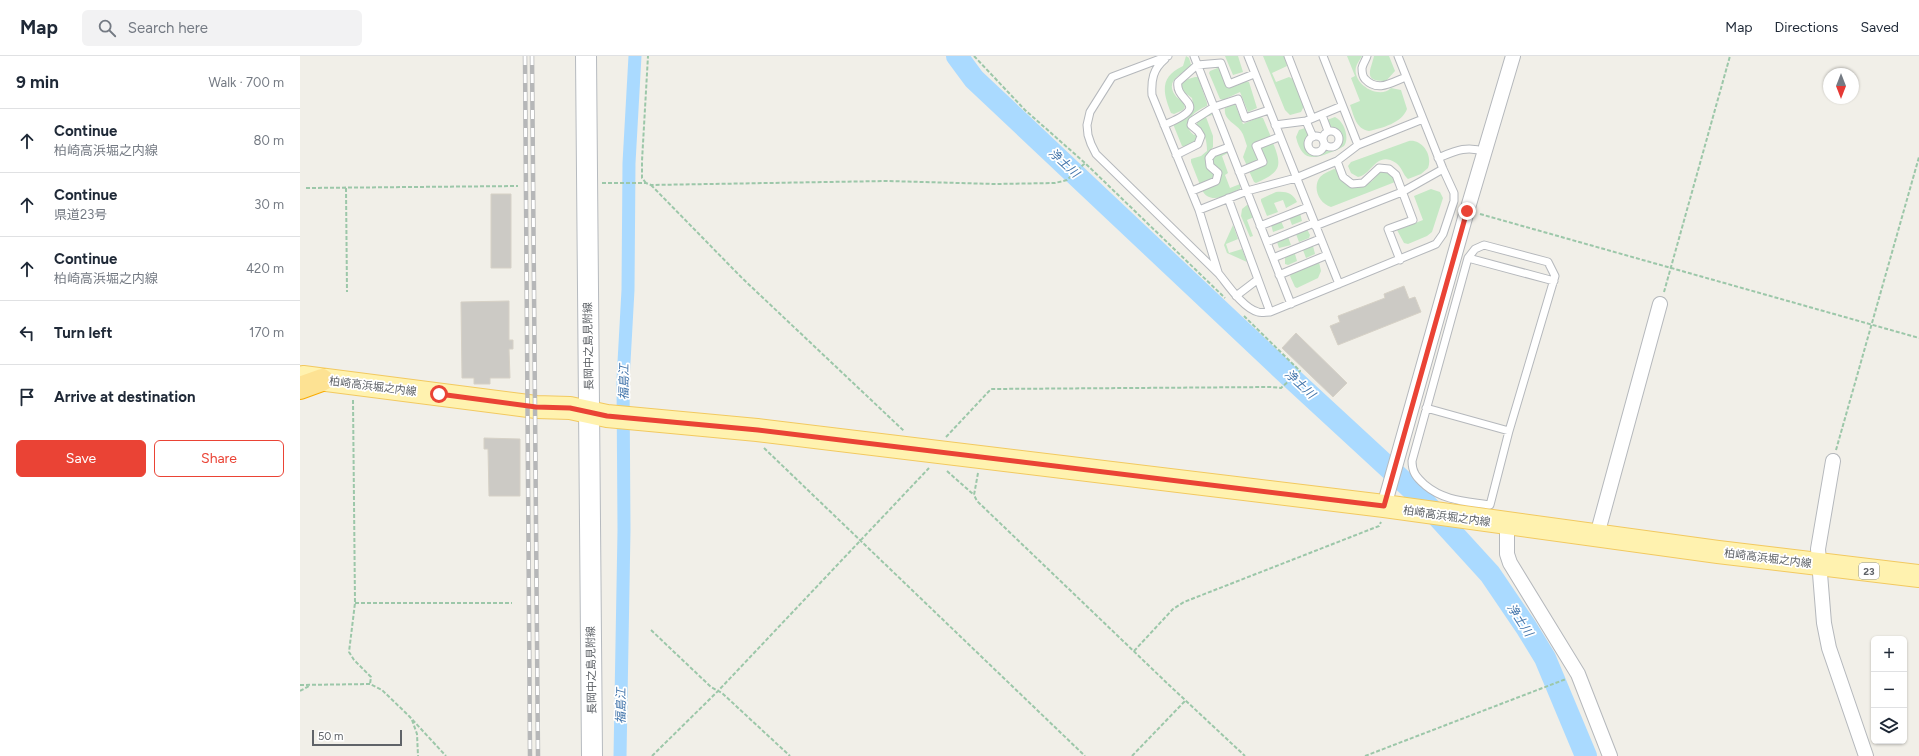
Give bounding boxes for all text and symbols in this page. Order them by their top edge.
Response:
search box [82,10,362,46]
text: Map [20,16,58,39]
icon: search [96,17,118,39]
text: Search here [128,19,208,37]
text: Map [1725,19,1753,36]
text: Directions [1775,19,1838,36]
text: Saved [1860,19,1899,36]
north arrow [1823,68,1859,104]
text: 9 min [16,72,59,92]
text: Walk · 700 m [209,75,284,90]
text: Continue [54,122,117,140]
icon: ahead [16,130,38,152]
text: 80 m [253,133,284,148]
text: 柏崎高浜堀之内線 [54,143,158,158]
water label: 浄土川 [1046,146,1083,182]
text: Continue [54,186,117,204]
icon: ahead [16,194,38,216]
text: 30 m [254,197,284,212]
route end [1458,202,1476,220]
text: 県道23号 [54,207,107,222]
text: Continue [54,250,117,268]
icon: ahead [16,258,38,280]
text: 420 m [246,261,284,276]
text: 柏崎高浜堀之内線 [54,271,158,286]
street label: 長岡中之島見附線 [581,302,596,390]
icon: left [16,322,38,344]
text: Turn left [54,324,112,342]
text: 170 m [249,325,284,340]
water label: 福島江 [617,362,631,400]
water label: 浄土川 [1282,367,1319,403]
street label: 柏崎高浜堀之内線 [328,375,417,398]
route start [430,385,448,403]
icon: arrive [16,386,38,408]
text: Arrive at destination [54,388,195,406]
button: Save [16,440,146,477]
button: Share [154,440,284,477]
street label: 柏崎高浜堀之内線 [1402,504,1491,529]
street label: 柏崎高浜堀之内線 [1723,547,1812,570]
road number: 23 [1859,563,1879,579]
water label: 浄土川 [1504,601,1537,641]
street label: 長岡中之島見附線 [584,626,599,714]
map controls [1871,636,1907,744]
button: + [1871,636,1907,672]
button: − [1871,672,1907,708]
water label: 福島江 [614,686,628,724]
button: layers [1871,708,1907,744]
scale bar [312,728,402,747]
text: 50 m [318,730,343,743]

